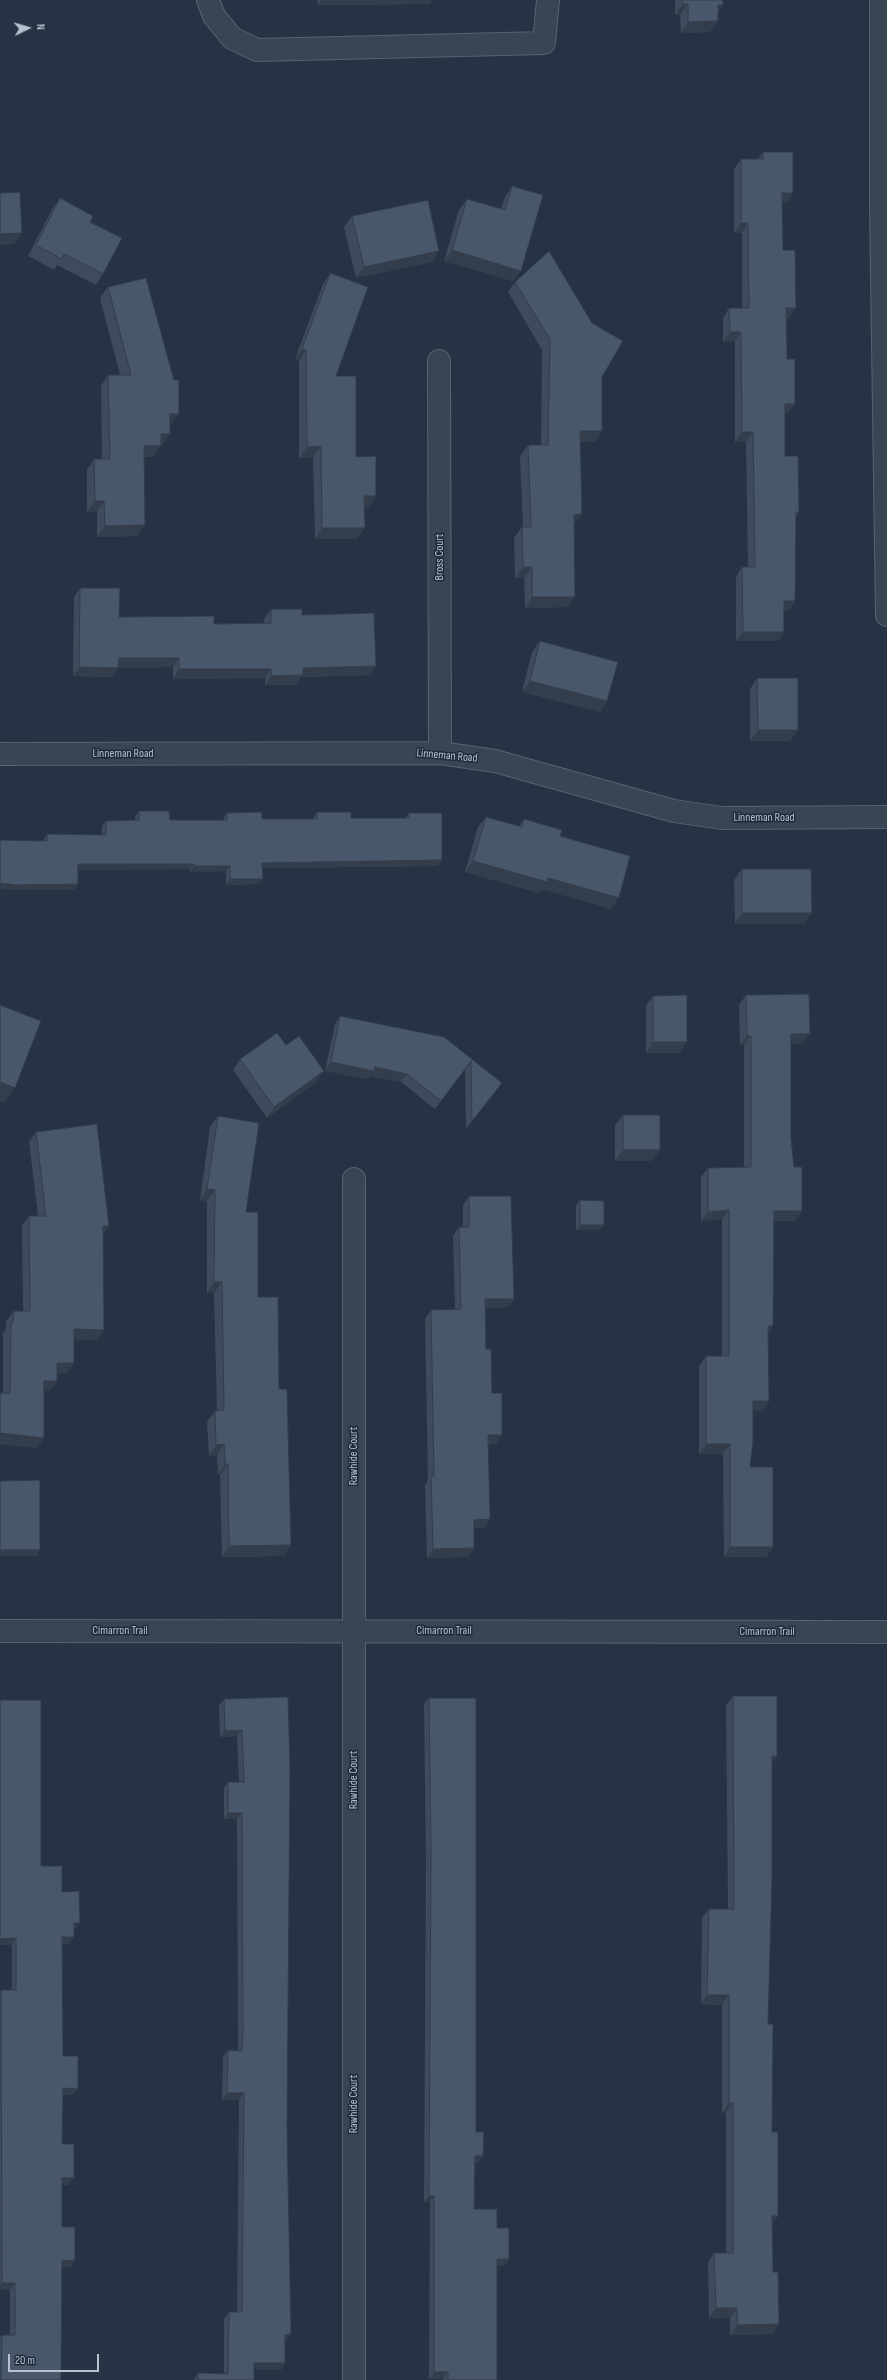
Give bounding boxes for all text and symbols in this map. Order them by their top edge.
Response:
north arrow [8,8,48,48]
text: N [34,23,47,30]
street label: Bross Court [433,534,447,580]
street label: Linneman Road [416,746,478,766]
street label: Linneman Road [92,747,154,761]
street label: Linneman Road [733,811,795,825]
street label: Rawhide Court [347,1427,361,1485]
street label: Cimarron Trail [92,1624,148,1638]
street label: Cimarron Trail [416,1624,472,1638]
street label: Cimarron Trail [739,1625,795,1639]
street label: Rawhide Court [347,1751,361,1809]
street label: Rawhide Court [347,2075,361,2133]
scale bar [10,2346,101,2372]
text: 20 m [15,2353,35,2368]

